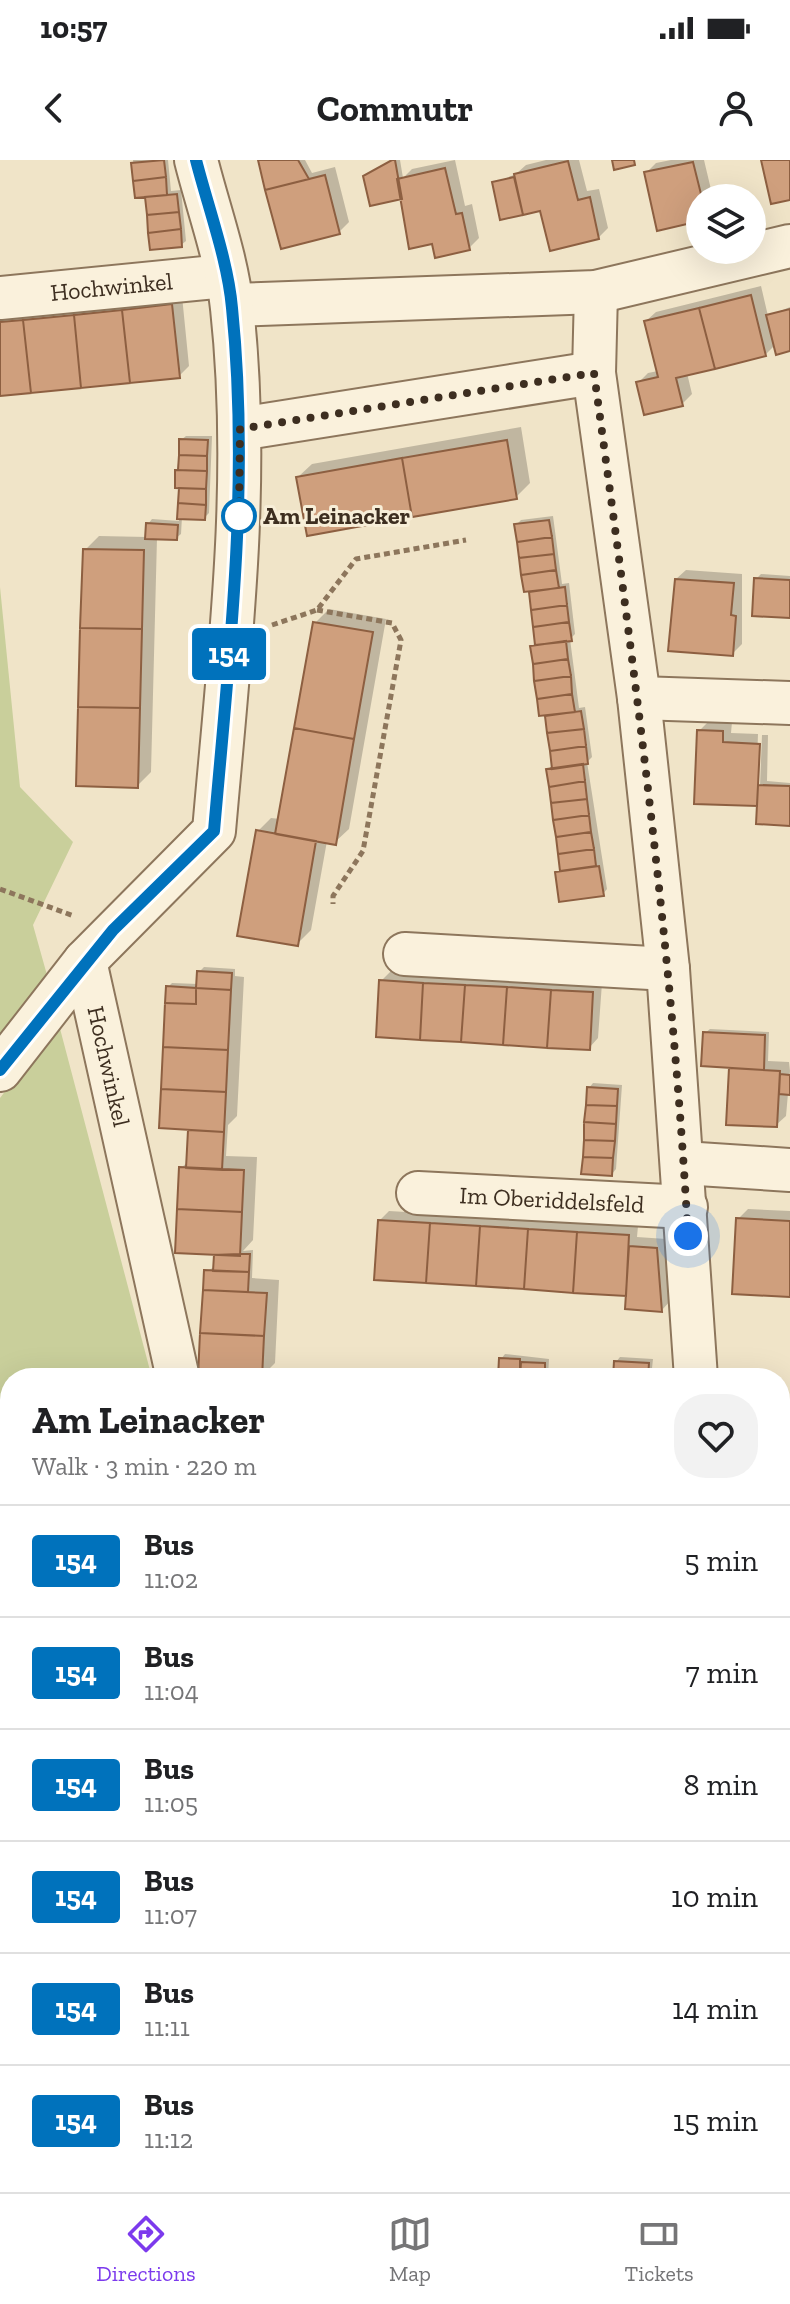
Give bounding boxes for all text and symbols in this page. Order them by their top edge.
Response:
text: 10:57 [40,10,107,46]
icon: back [32,86,76,130]
icon: person [714,86,758,130]
text: Commutr [317,87,473,130]
map controls [686,184,766,264]
button: layers [686,184,766,264]
street label: Hochwinkel [49,266,174,307]
marker: Am Leinacker [222,499,256,533]
place label: Am Leinacker [263,501,411,530]
line badge: 154 [183,628,275,680]
text: 154 [208,637,250,670]
street label: Hochwinkel [82,1003,136,1129]
street label: Im Oberiddelsfeld [459,1180,645,1219]
your location [668,1216,708,1256]
button: heart [674,1394,758,1478]
text: Am Leinacker [32,1397,265,1443]
text: Walk · 3 min · 220 m [32,1450,256,1482]
text: Bus [144,1527,194,1563]
text: 5 min [684,1543,758,1579]
text: 154 [55,1544,97,1577]
text: 11:02 [144,1563,198,1595]
text: Bus [144,1639,194,1675]
text: 7 min [686,1655,758,1691]
text: 154 [55,1656,97,1689]
text: 11:04 [144,1675,199,1707]
text: Bus [144,1751,194,1787]
text: 8 min [684,1767,758,1803]
text: 154 [55,1768,97,1801]
text: 11:05 [144,1787,198,1819]
text: Bus [144,1863,194,1899]
text: 10 min [671,1879,758,1915]
text: 154 [55,1880,97,1913]
text: 11:07 [144,1899,197,1931]
text: Bus [144,1975,194,2011]
text: 14 min [672,1991,758,2027]
text: 154 [55,1992,97,2025]
text: 11:11 [144,2011,190,2043]
text: Bus [144,2087,194,2123]
text: 15 min [673,2103,758,2139]
text: 154 [55,2104,97,2137]
text: 11:12 [144,2123,193,2155]
tab: Directions [96,2212,196,2287]
tab: Map [388,2212,432,2287]
tab: Tickets [625,2212,694,2287]

